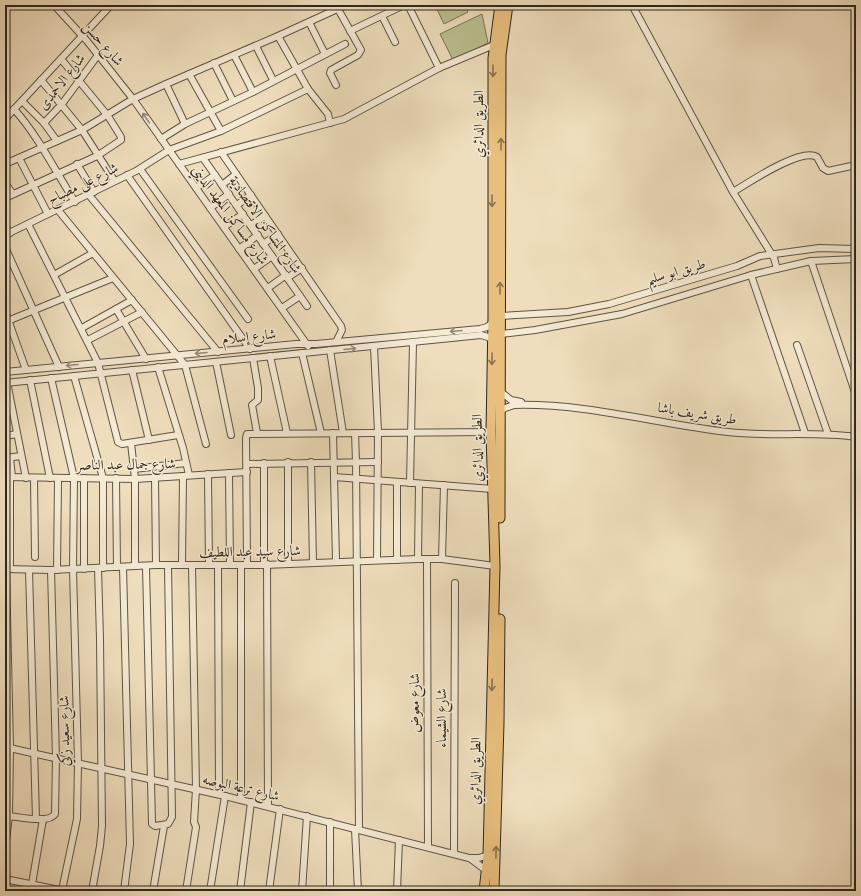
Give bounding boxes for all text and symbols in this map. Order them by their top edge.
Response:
street label: شارع حسن [77,18,127,71]
street label: شارع الاحمدى [34,50,91,115]
one-way arrow [489,64,497,77]
street label: الطريق الدائري [470,90,490,158]
one-way arrow [142,113,150,124]
one-way arrow [497,138,505,151]
street label: شارع على مصباح [45,159,123,212]
street label: شارع مساكن المعهد الديني [185,161,272,270]
street label: شارع المساكن الاقتصادية [223,173,305,278]
one-way arrow [489,194,496,207]
street label: طريق ابو سليم [644,255,709,293]
one-way arrow [496,282,504,295]
street label: شارع إسلام [221,325,277,352]
one-way arrow [450,327,463,334]
one-way arrow [343,345,356,352]
one-way arrow [195,350,208,357]
one-way arrow [489,352,496,365]
one-way arrow [66,362,79,369]
street label: طريق شريف باشا [656,399,738,429]
street label: الطريق الدائري [468,414,490,482]
street label: شارع جمال عبد الناصر [74,455,176,477]
street label: شارع سيد عبد اللطيف [199,542,301,564]
street label: شارع معوض [406,673,426,733]
one-way arrow [488,678,496,691]
street label: شارع الشيماء [433,688,453,748]
street label: شارع سعيد زكي [54,695,77,767]
street label: الطريق الدائري [466,737,488,805]
street label: شارع ترعة البوصه [200,770,281,808]
one-way arrow [492,846,500,859]

